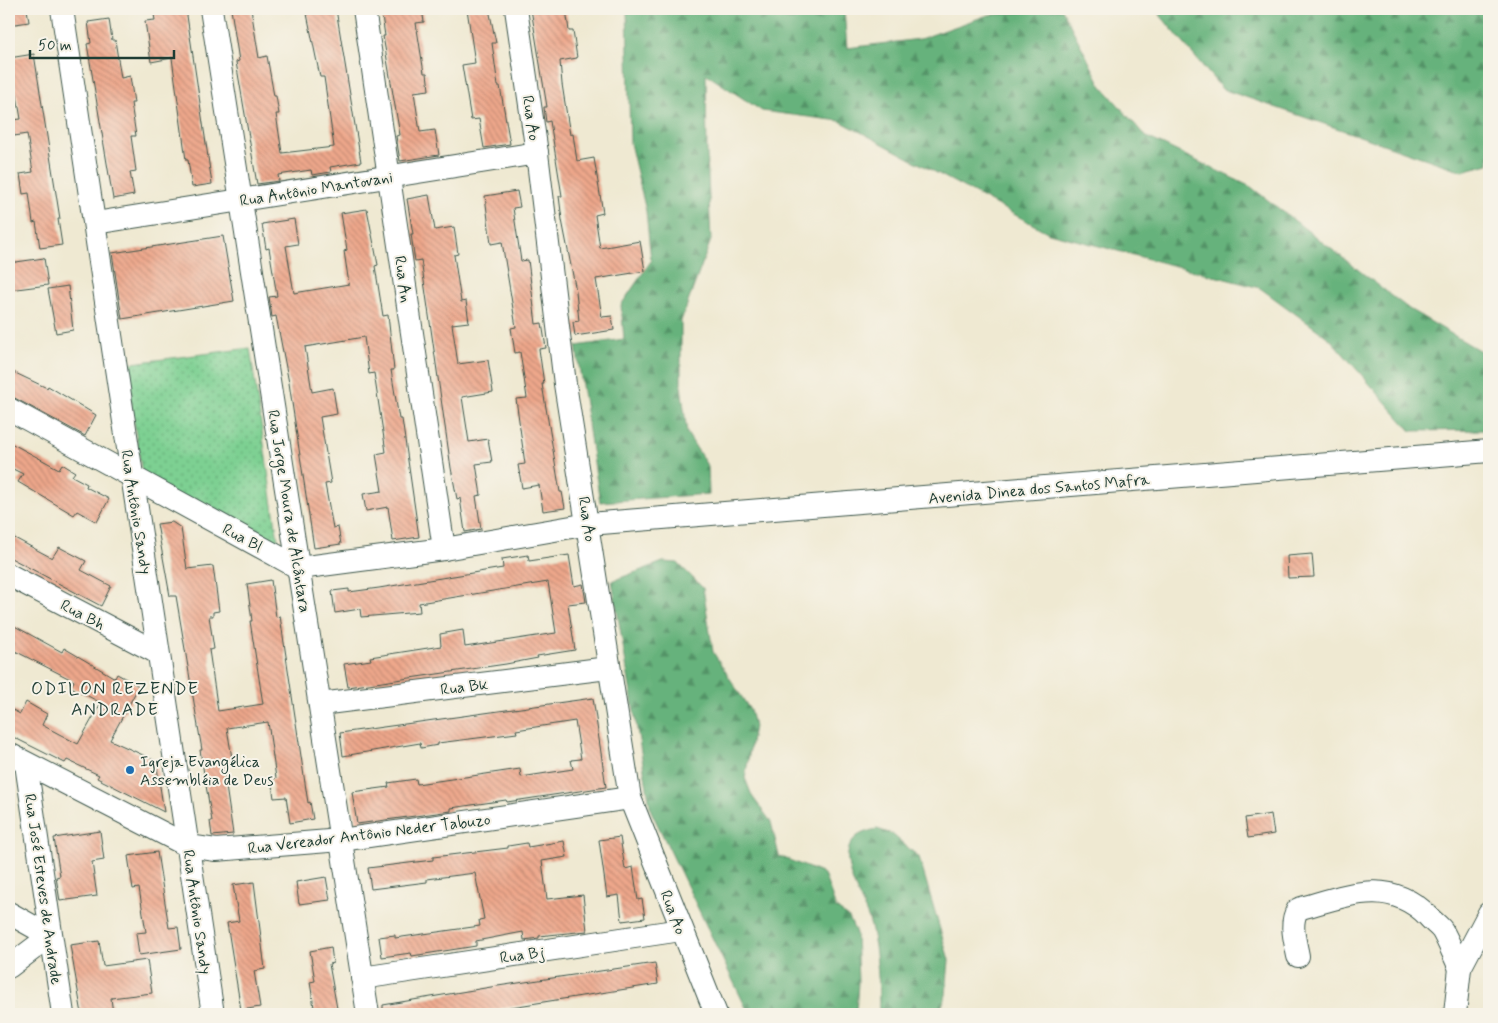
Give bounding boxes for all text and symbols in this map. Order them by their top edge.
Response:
scale bar [30,28,174,60]
text: 50 m [38,36,72,56]
street label: Rua Ao [517,94,545,143]
street label: Rua Antônio Mantovani [238,167,394,212]
street label: Rua An [389,254,416,304]
street label: Rua Jorge Moura de Alcântara [261,408,315,614]
street label: Rua Antônio Sandy [115,448,156,576]
street label: Avenida Dinea dos Santos Mafra [928,469,1151,510]
street label: Rua Ao [573,495,601,544]
street label: Rua Bl [219,519,266,558]
street label: Rua Bh [57,595,108,636]
street label: Rua Bk [439,674,489,701]
district label: ODILON REZENDE ANDRADE [31,677,199,722]
place label: Igreja Evangélica Assembléia de Deus [140,752,274,791]
marker: Igreja Evangélica Assembléia de Deus [124,764,136,776]
street label: Rua José Esteves de Andrade [19,792,66,987]
street label: Rua Vereador Antônio Neder Tabuzo [247,809,492,860]
street label: Rua Antônio Sandy [177,848,216,976]
street label: Rua Ao [655,887,691,938]
street label: Rua Bj [498,942,546,969]

